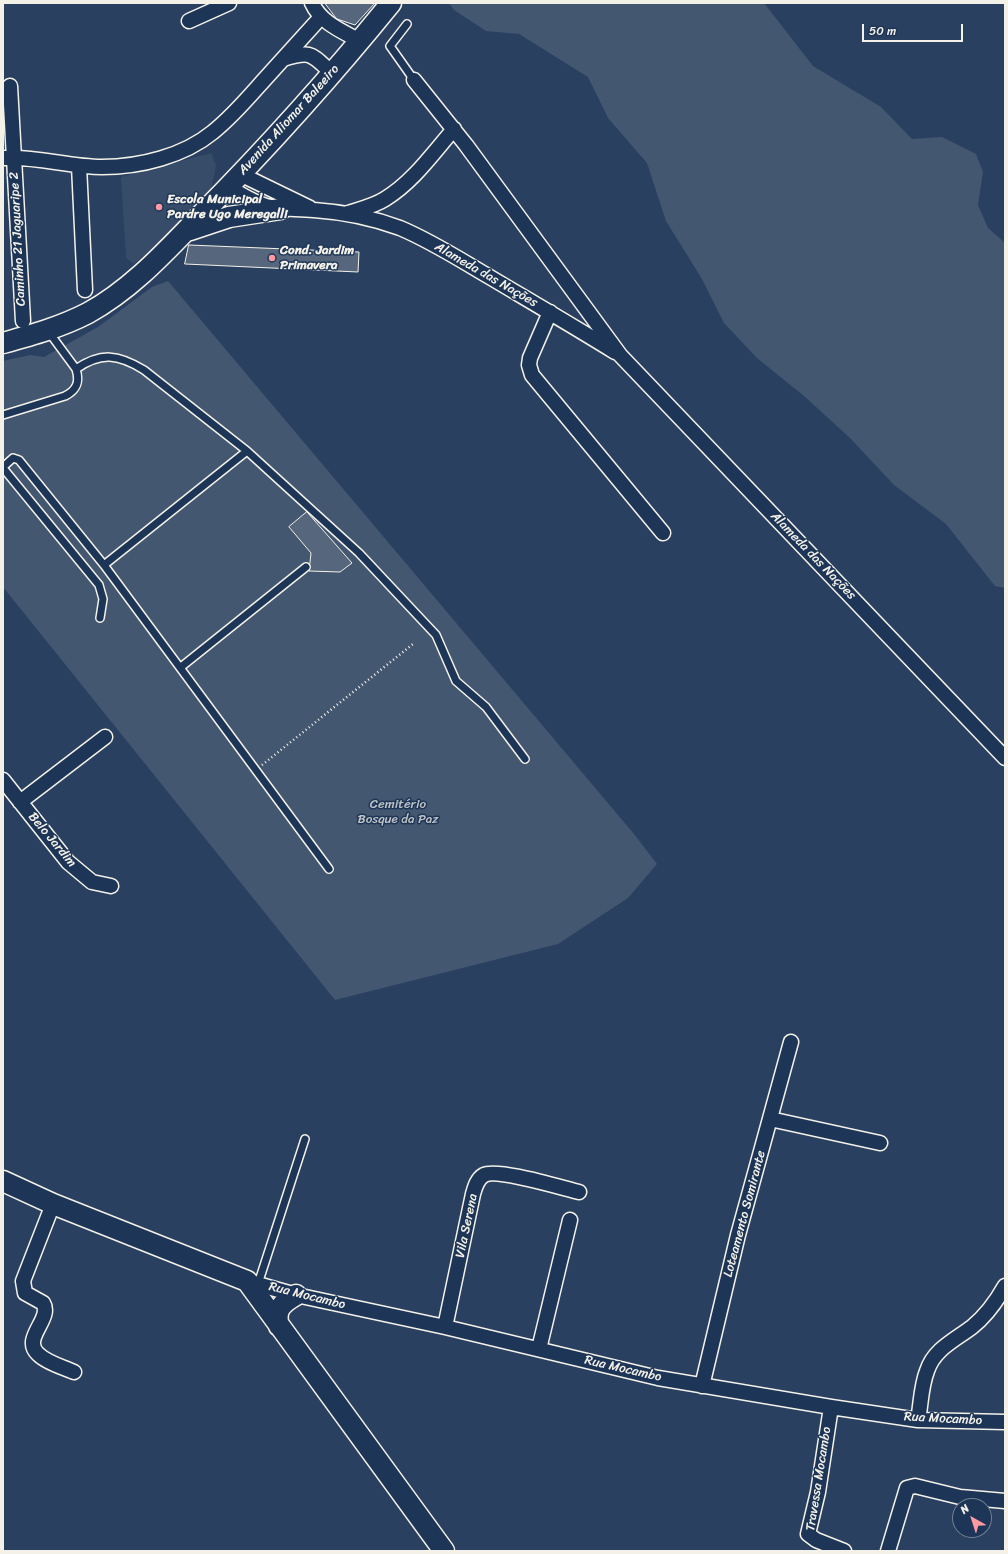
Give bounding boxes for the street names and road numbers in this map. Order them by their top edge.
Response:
street label: Avenida Aliomar Baleeiro [235,62,343,178]
street label: Caminho 21 Jaguaripe 2 [7,172,29,306]
street label: Alameda das Nações [432,239,540,311]
street label: Alameda das Nações [767,509,859,603]
street label: Belo Jardim [25,809,79,871]
street label: Loteamento Somirante [721,1149,769,1279]
street label: Vila Serena [453,1192,481,1260]
street label: Rua Mocambo [267,1279,347,1313]
street label: Rua Mocambo [583,1353,663,1385]
street label: Rua Mocambo [903,1409,983,1429]
street label: Travessa Mocambo [803,1426,835,1532]

